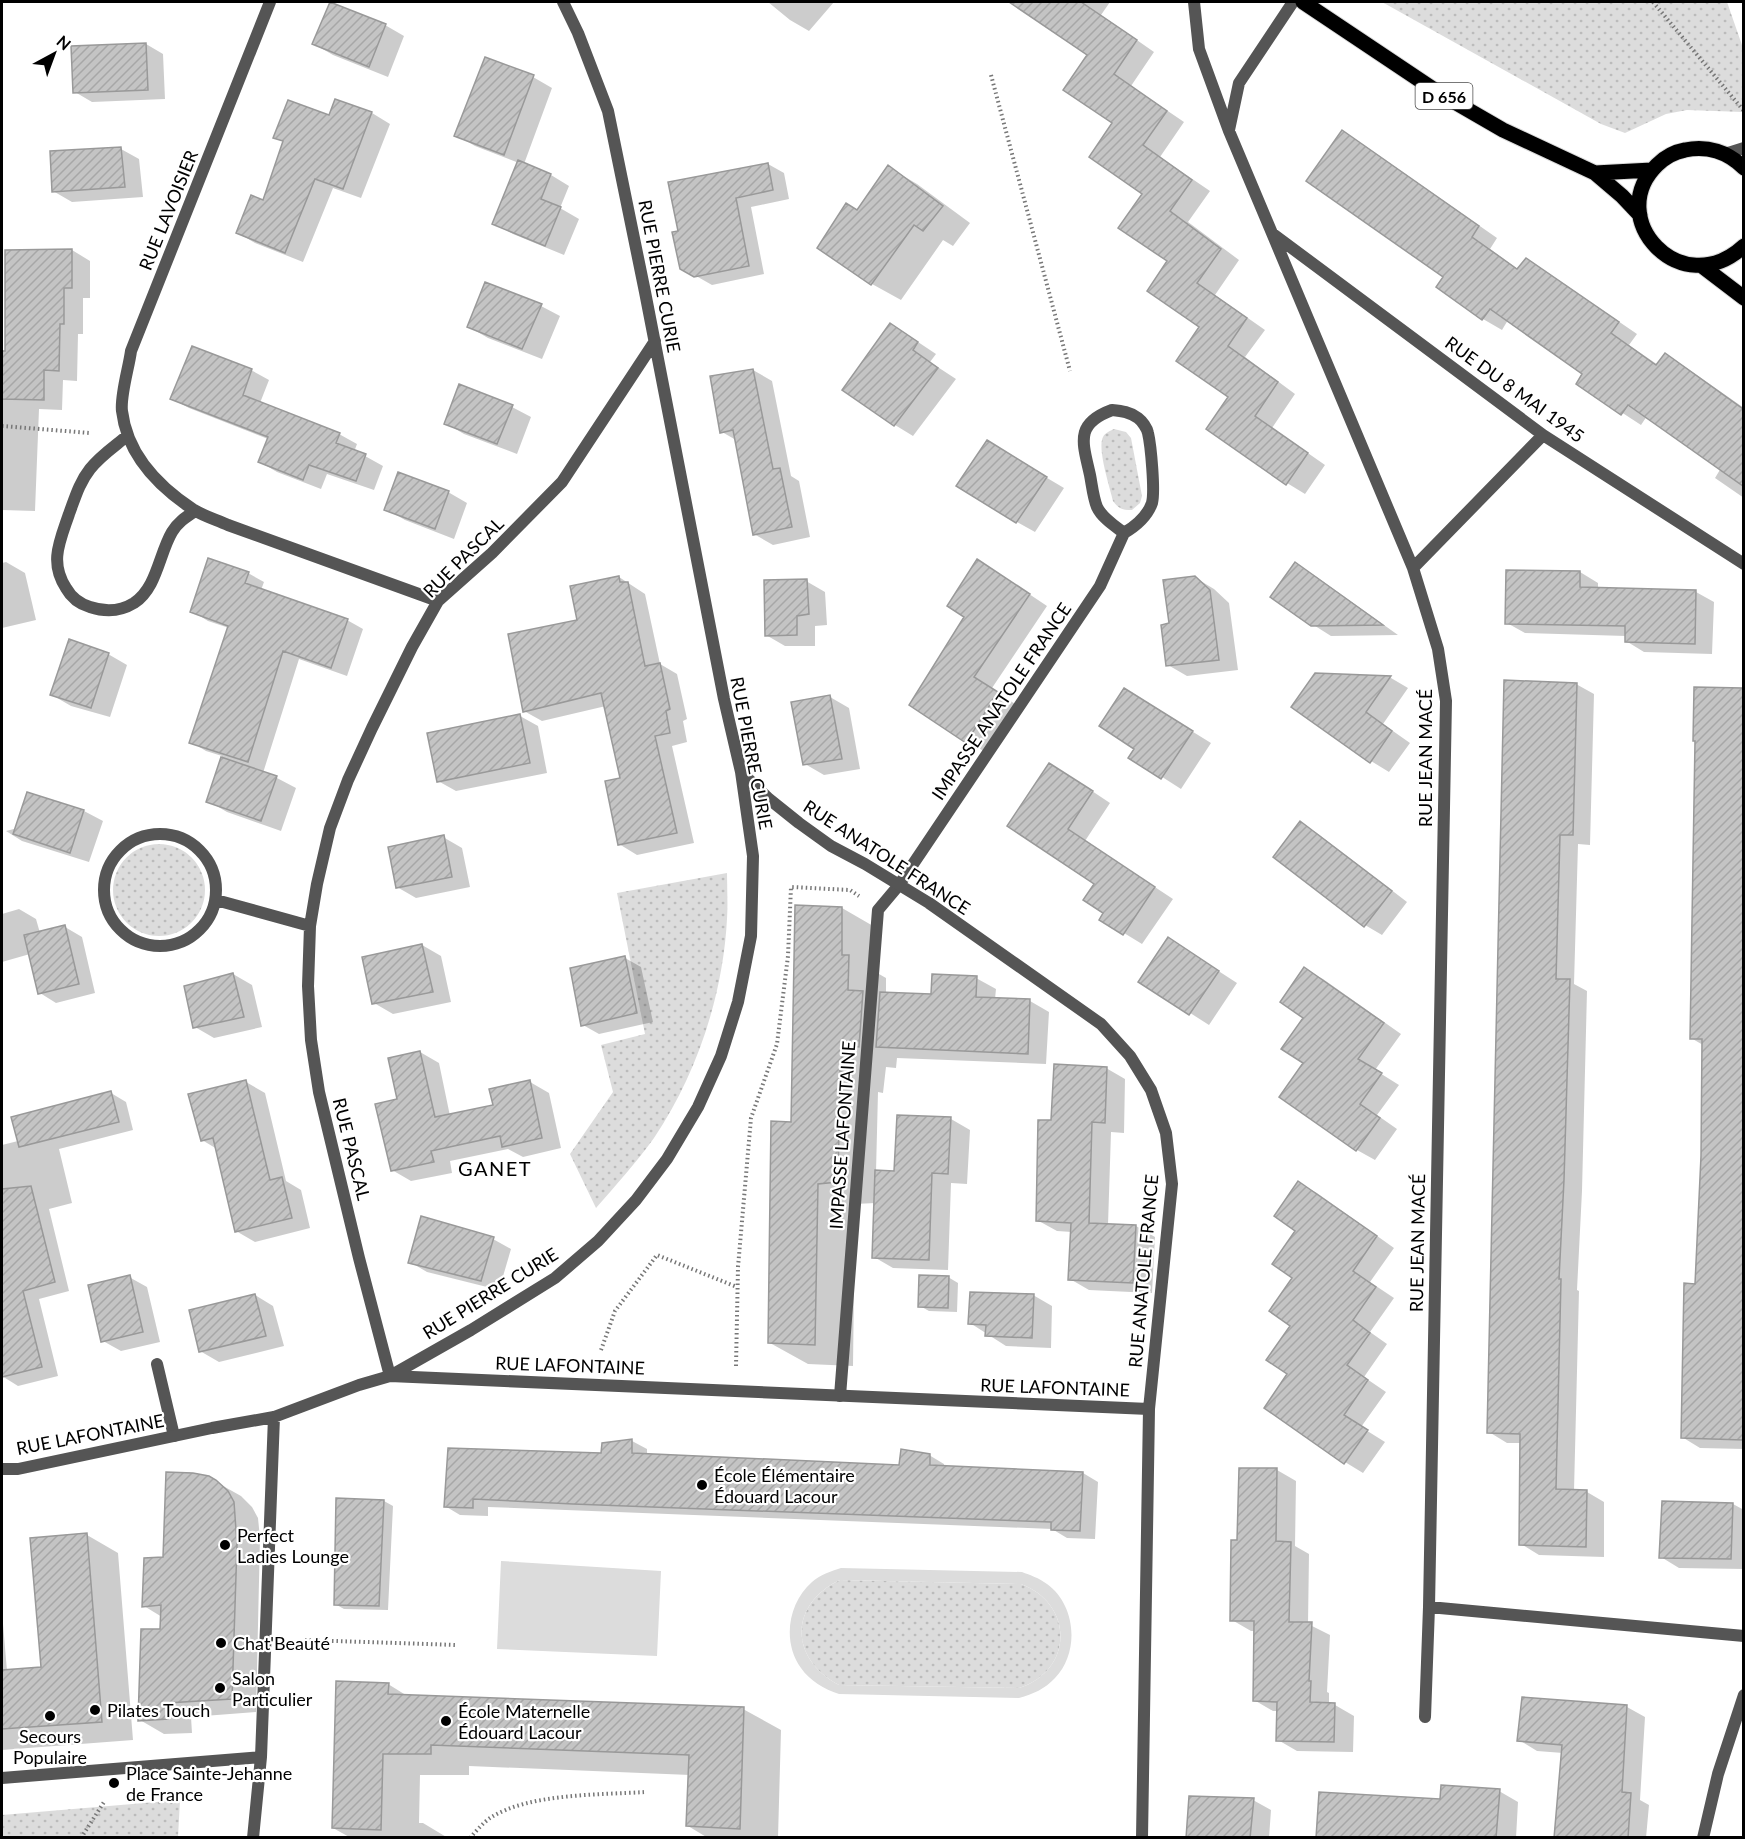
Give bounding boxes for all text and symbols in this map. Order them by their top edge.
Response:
north arrow [24,24,84,84]
text: N [53,31,75,54]
road number: D 656 [1416,83,1472,109]
street label: RUE LAVOISIER [134,146,202,273]
street label: RUE PIERRE CURIE [634,198,686,354]
street label: RUE DU 8 MAI 1945 [1441,331,1589,447]
street label: RUE PASCAL [418,512,508,602]
street label: IMPASSE ANATOLE FRANCE [927,598,1075,804]
street label: RUE PIERRE CURIE [726,675,778,831]
street label: RUE JEAN MACÉ [1414,689,1436,827]
street label: RUE ANATOLE FRANCE [800,795,974,919]
street label: IMPASSE LAFONTAINE [824,1040,860,1230]
street label: RUE PASCAL [329,1096,375,1202]
district label: GANET [458,1156,532,1180]
street label: RUE ANATOLE FRANCE [1124,1173,1162,1369]
street label: RUE JEAN MACÉ [1405,1174,1429,1312]
street label: RUE PIERRE CURIE [418,1243,562,1343]
street label: RUE LAFONTAINE [495,1351,645,1379]
street label: RUE LAFONTAINE [980,1373,1130,1401]
street label: RUE LAFONTAINE [14,1409,166,1459]
place label: École Élémentaire Édouard Lacour [714,1464,855,1507]
marker: École Élémentaire Édouard Lacour [695,1478,709,1492]
place label: Perfect Ladies Lounge [237,1524,349,1567]
marker: Perfect Ladies Lounge [218,1538,232,1552]
place label: Chat'Beauté [233,1632,330,1654]
marker: Chat'Beauté [214,1636,228,1650]
place label: Salon Particulier [232,1667,313,1710]
marker: Salon Particulier [213,1681,227,1695]
place label: Pilates Touch [107,1699,210,1721]
place label: École Maternelle Édouard Lacour [458,1700,590,1743]
marker: Pilates Touch [88,1703,102,1717]
marker: Secours Populaire [43,1709,57,1723]
marker: École Maternelle Édouard Lacour [439,1714,453,1728]
place label: Secours Populaire [13,1725,87,1768]
place label: Place Sainte-Jehanne de France [126,1762,292,1805]
marker: Place Sainte-Jehanne de France [107,1776,121,1790]

